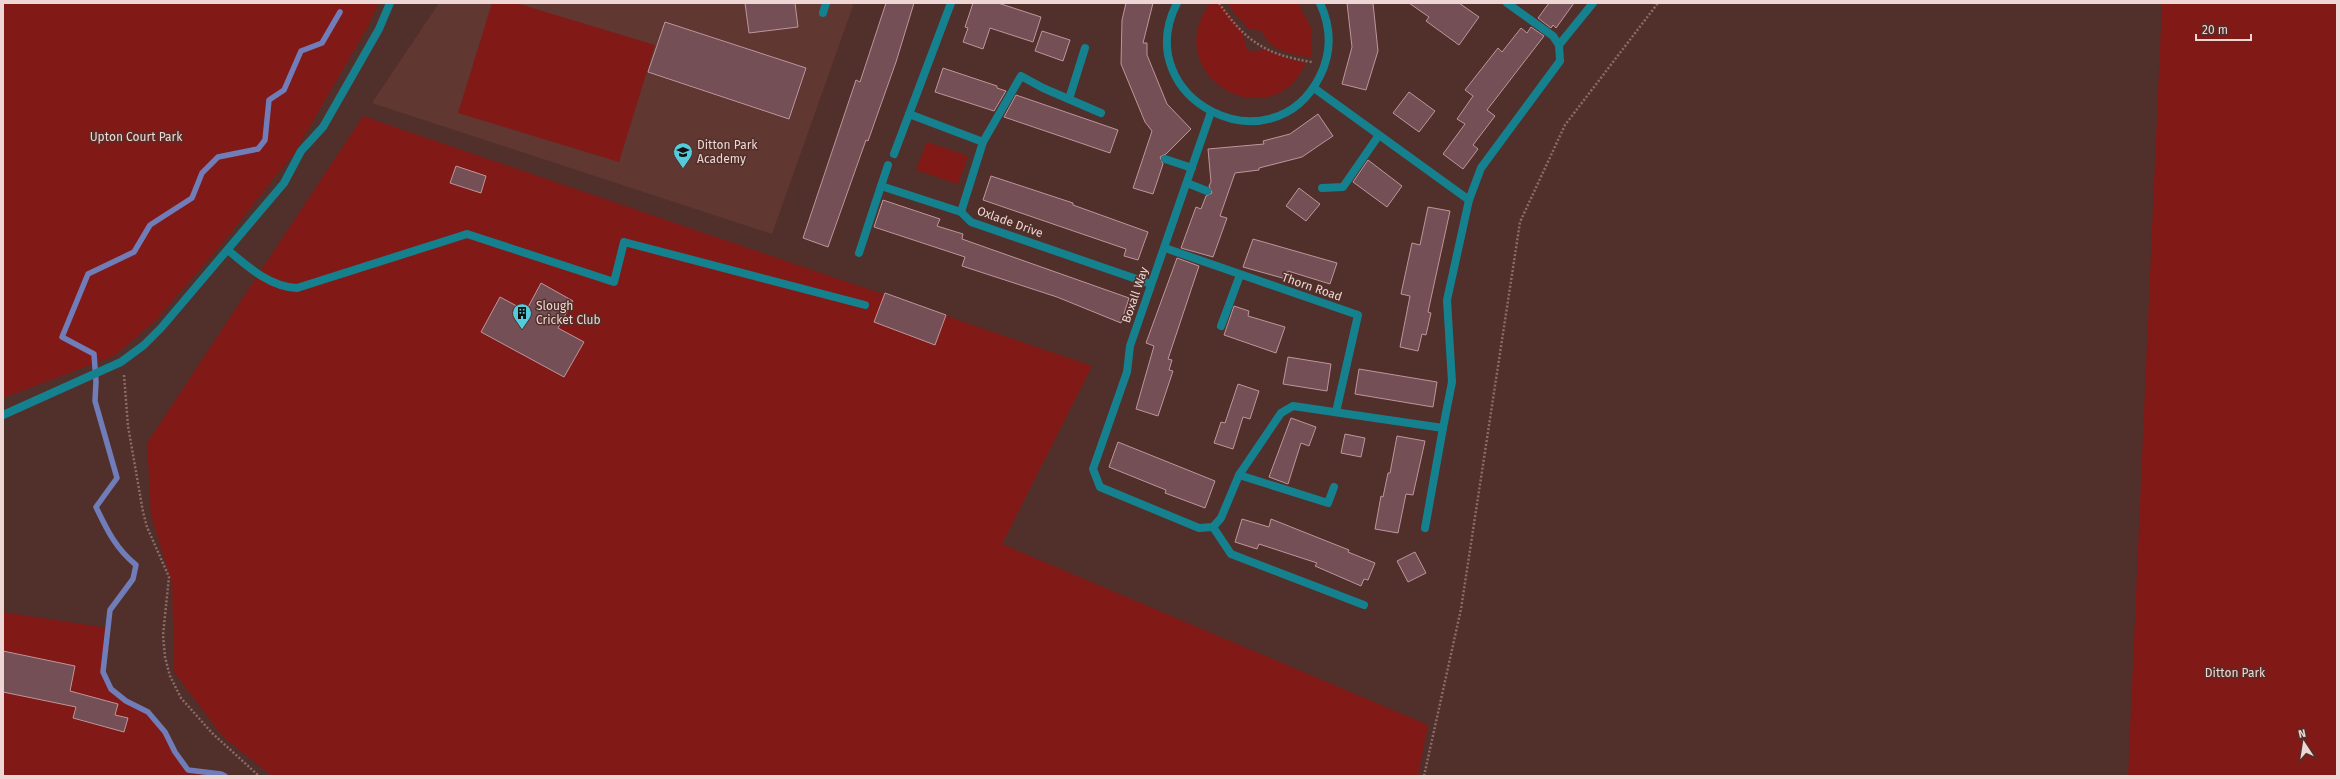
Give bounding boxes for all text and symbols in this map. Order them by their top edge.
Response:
scale bar [2196,16,2251,42]
text: 20 m [2202,23,2228,37]
park label: Upton Court Park [90,130,183,144]
place label: Ditton Park Academy [697,138,758,166]
school or university icon: Ditton Park Academy [672,141,694,169]
street label: Oxlade Drive [975,204,1045,240]
street label: Boxall Way [1119,265,1151,325]
street label: Thorn Road [1280,270,1344,304]
place label: Slough Cricket Club [536,299,601,327]
building icon: Slough Cricket Club [511,302,533,330]
park label: Ditton Park [2205,666,2266,680]
north arrow [2284,723,2324,763]
text: N [2297,727,2307,741]

